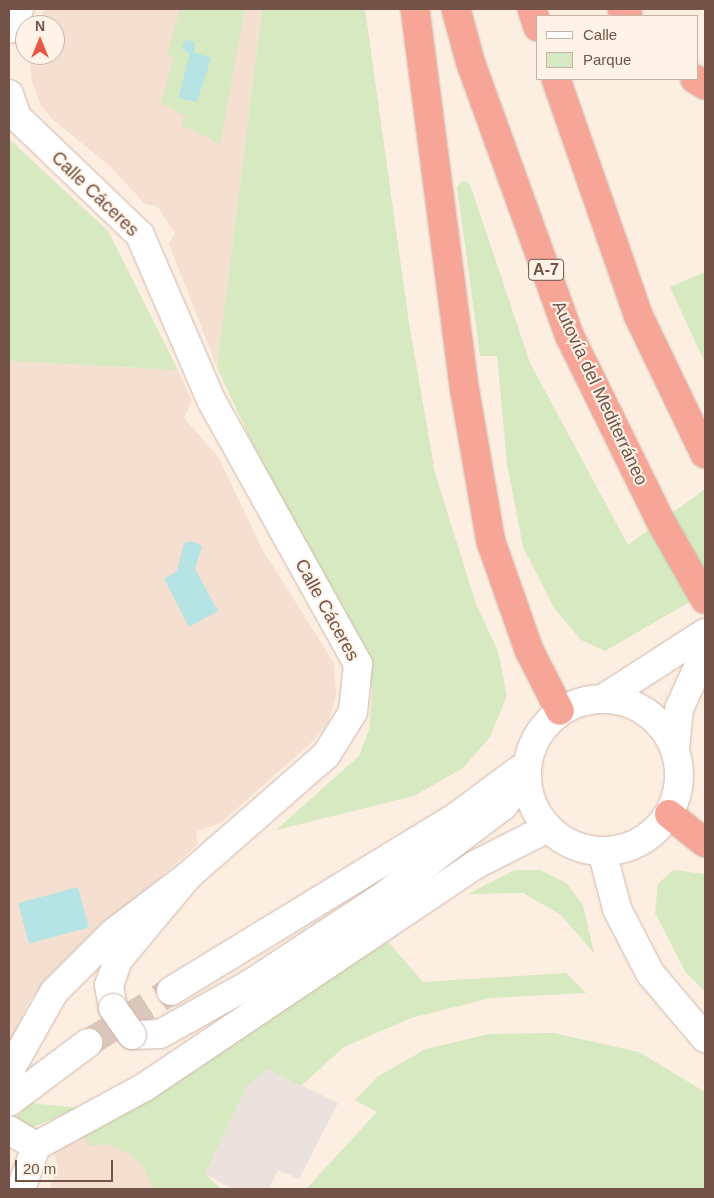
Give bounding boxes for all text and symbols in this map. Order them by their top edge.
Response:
north arrow [15,15,65,65]
legend [536,15,699,80]
text: N [35,18,45,34]
text: Calle [583,26,617,43]
text: Parque [583,51,631,68]
street label: Calle Cáceres [47,147,143,241]
road number: A-7 [527,256,565,284]
street label: Autovía del Mediterráneo [548,297,652,489]
street label: Calle Cáceres [290,555,364,665]
scale bar [18,1150,115,1182]
text: 20 m [23,1160,56,1177]

